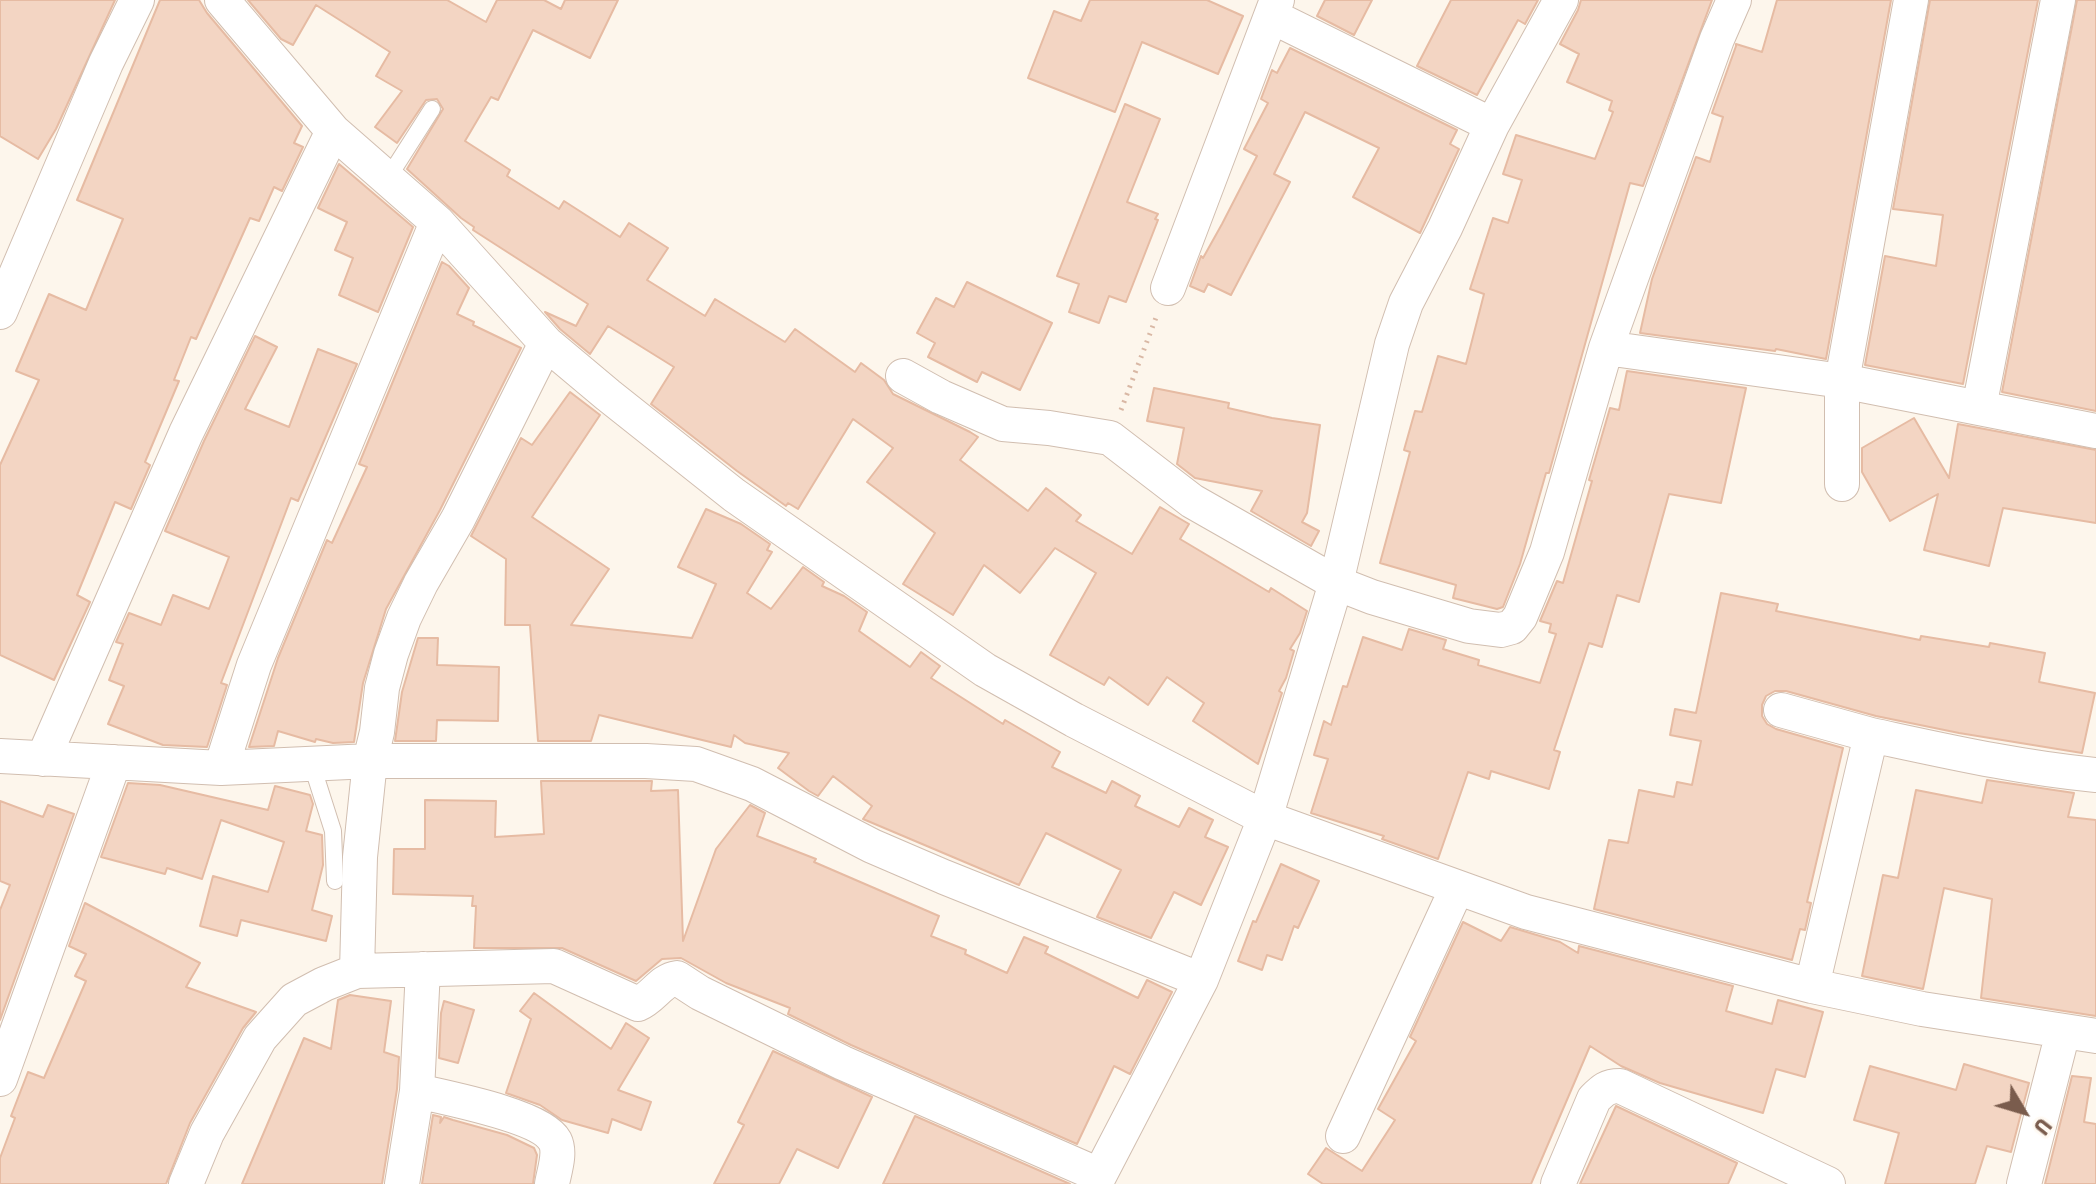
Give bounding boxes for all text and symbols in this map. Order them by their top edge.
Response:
north arrow [1984,1072,2064,1152]
text: U [2029,1114,2057,1140]

